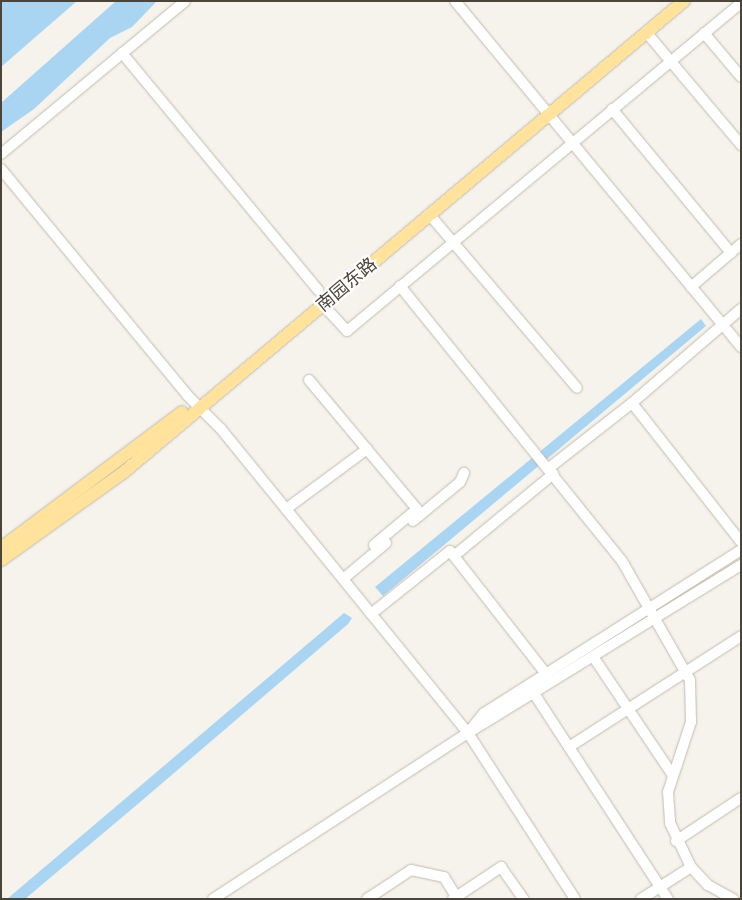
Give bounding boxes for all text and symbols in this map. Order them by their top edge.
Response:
street label: 南园东路 [311,253,381,315]

